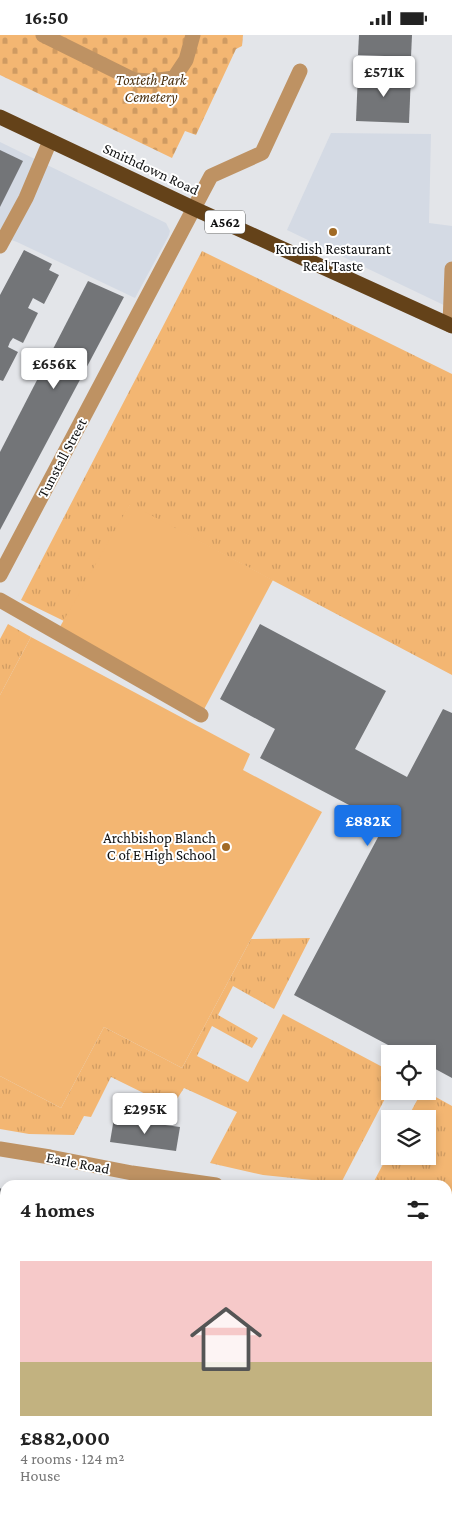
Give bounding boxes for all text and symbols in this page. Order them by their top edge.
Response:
text: 16:50 [25,7,69,28]
pin: £571K [349,55,419,98]
text: £571K [364,63,404,80]
park label: Toxteth Park Cemetery [116,72,188,106]
street label: Smithdown Road [101,140,201,198]
road number: A562 [205,211,245,233]
marker: Kurdish Restaurant Real Taste [327,226,339,238]
place label: Kurdish Restaurant Real Taste [275,241,392,274]
pin: £656K [19,347,89,390]
text: £656K [32,355,76,372]
street label: Tunstall Street [34,415,90,500]
pin: £882K [333,805,403,847]
text: £882K [345,812,391,829]
place label: Archbishop Blanch C of E High School [103,830,216,864]
marker: Archbishop Blanch C of E High School [220,841,232,853]
map controls [381,1045,436,1165]
button: locate [381,1045,436,1100]
pin: £295K [110,1093,180,1135]
text: £295K [123,1100,167,1117]
button: layers [381,1110,436,1165]
street label: Earle Road [45,1149,111,1177]
icon: filters [404,1196,432,1224]
text: 4 homes [20,1198,94,1222]
icon: home [181,1294,271,1384]
text: £882,000 [20,1426,110,1450]
text: 4 rooms · 124 m² [20,1450,125,1467]
text: House [20,1467,60,1484]

